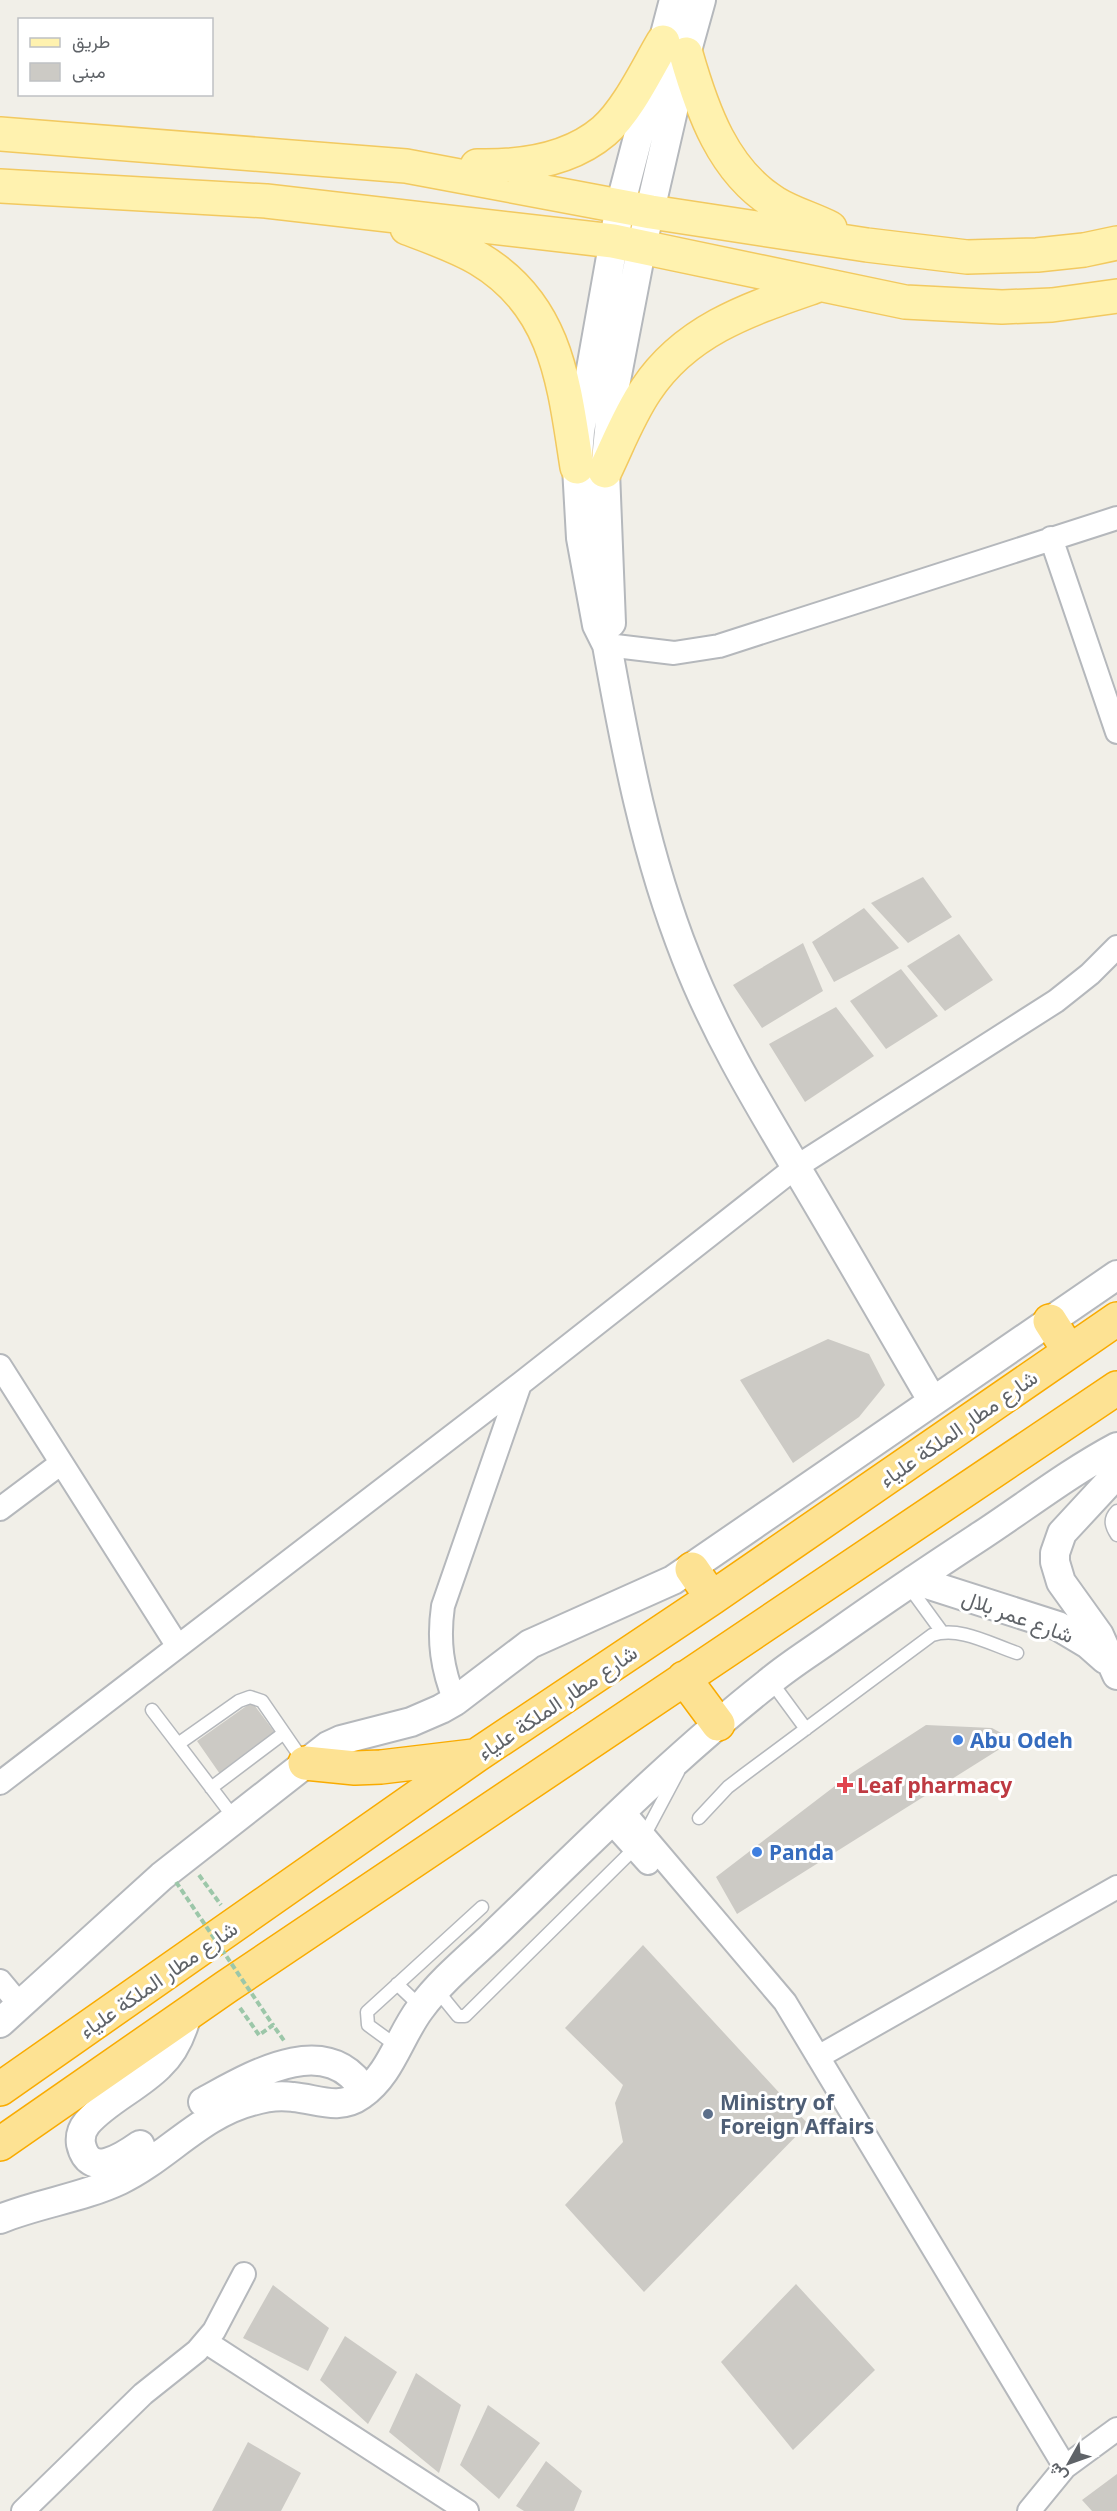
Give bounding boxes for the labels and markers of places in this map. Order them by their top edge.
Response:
place label: Abu Odeh [970,1726,1073,1754]
marker: Abu Odeh [951,1733,965,1747]
place label: Leaf pharmacy [857,1771,1012,1799]
marker: Leaf pharmacy [838,1778,852,1792]
place label: Panda [769,1838,834,1866]
marker: Panda [750,1845,764,1859]
place label: Ministry of Foreign Affairs [720,2088,874,2140]
marker: Ministry of Foreign Affairs [701,2107,715,2121]

